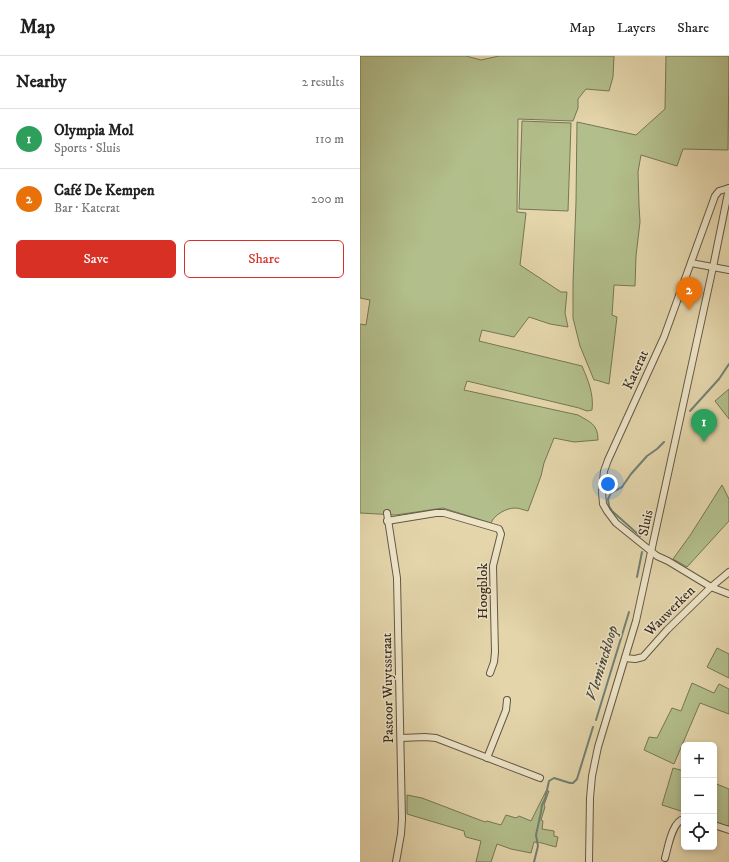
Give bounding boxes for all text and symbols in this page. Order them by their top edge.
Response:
text: Map [20,16,55,39]
text: Map [569,19,595,37]
text: Layers [617,19,655,37]
text: Share [677,19,709,37]
text: Nearby [16,71,66,93]
text: 2 results [302,74,344,90]
text: Olympia Mol [54,121,133,140]
text: 1 [27,131,31,147]
text: 110 m [315,131,344,147]
text: Sports · Sluis [54,140,120,156]
text: Café De Kempen [54,181,155,200]
text: 2 [26,191,32,207]
text: 200 m [311,191,344,207]
text: Bar · Katerat [54,200,120,216]
button: Save [16,240,176,278]
button: Share [184,240,344,278]
pin: 2 [676,277,702,310]
street label: Katerat [619,347,653,393]
pin: 1 [691,409,717,442]
your location [598,474,618,494]
street label: Sluis [634,508,658,538]
street label: Hoogblok [474,563,492,619]
street label: Wauwerken [640,581,700,641]
water label: Vleminckloop [582,623,623,703]
street label: Pastoor Wuytsstraat [378,632,398,743]
map controls [681,742,717,850]
button: + [681,742,717,778]
button: − [681,778,717,814]
button: locate [681,814,717,850]

